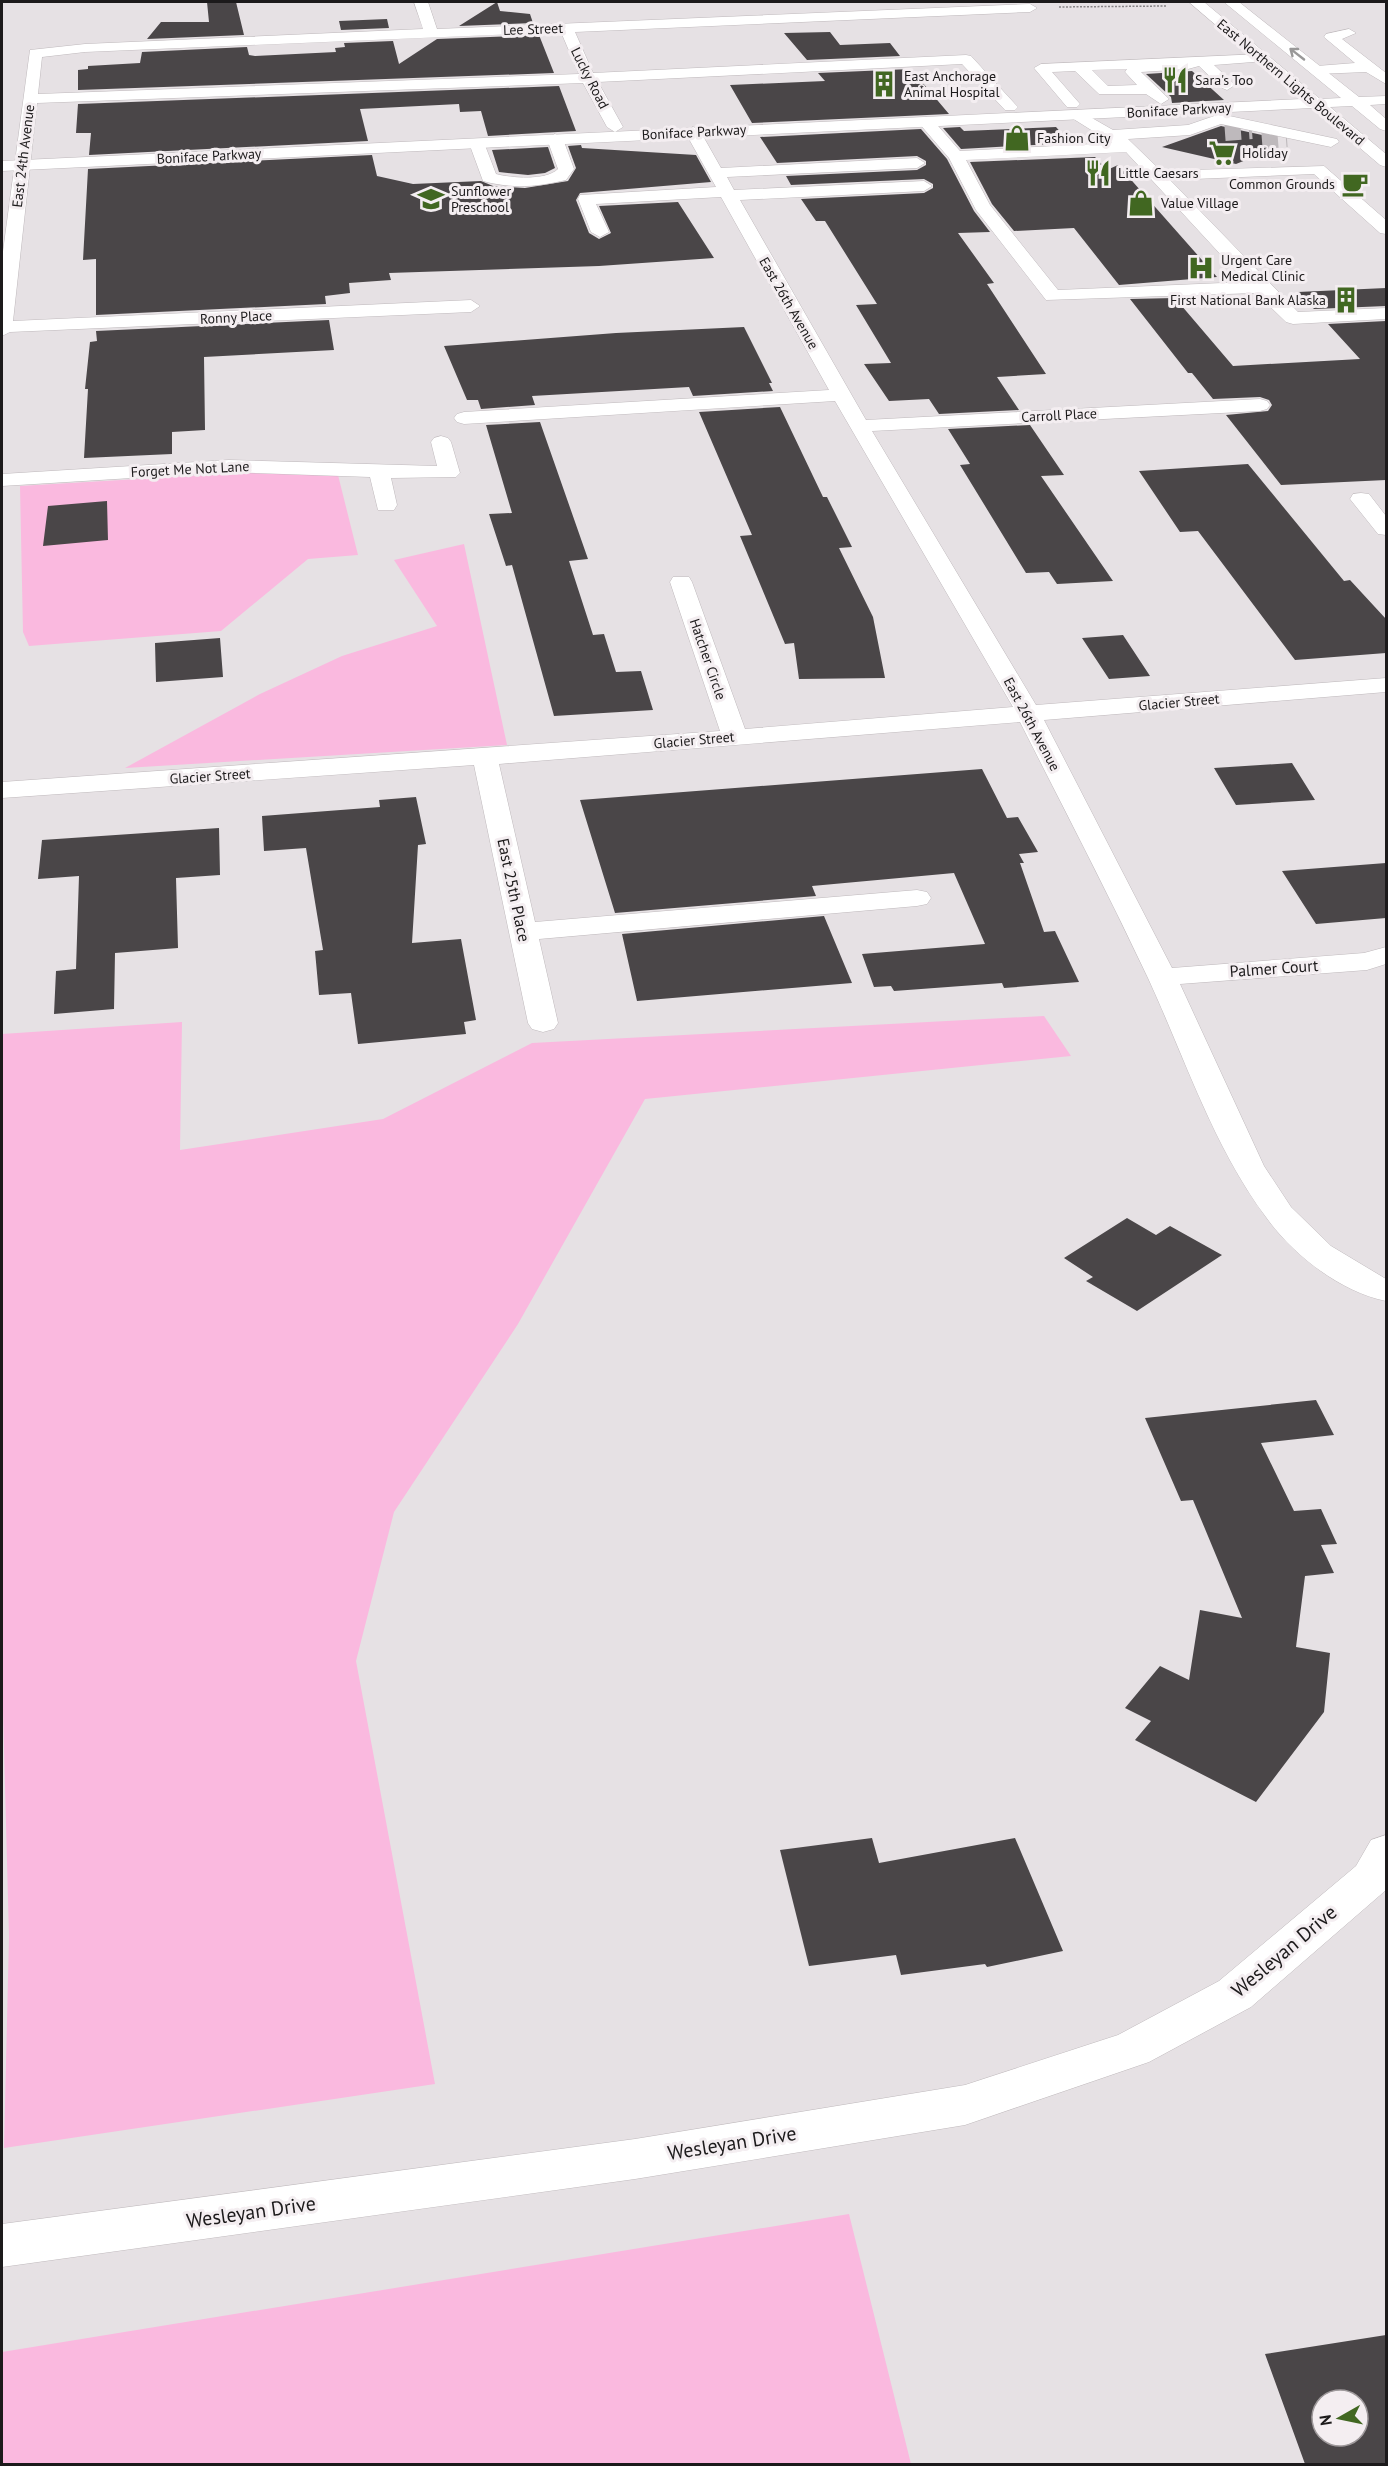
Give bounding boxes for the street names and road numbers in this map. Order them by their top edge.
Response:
street label: East Northern Lights Boulevard [1213,15,1369,149]
street label: Lee Street [503,19,564,39]
street label: Lucky Road [567,44,613,112]
street label: Boniface Parkway [1126,98,1232,122]
street label: East 24th Avenue [8,104,38,208]
street label: Boniface Parkway [641,120,747,144]
street label: Boniface Parkway [156,144,262,168]
street label: East 26th Avenue [755,254,823,352]
street label: Ronny Place [199,306,273,328]
street label: Carroll Place [1021,404,1097,426]
street label: Forget Me Not Lane [130,457,250,481]
street label: Hatcher Circle [686,616,730,702]
street label: East 26th Avenue [1000,674,1064,774]
street label: Glacier Street [1138,689,1220,714]
street label: Glacier Street [653,727,735,752]
street label: Glacier Street [169,764,251,788]
street label: East 25th Place [493,836,535,944]
street label: Palmer Court [1229,955,1320,981]
street label: Wesleyan Drive [1226,1899,1342,2003]
street label: Wesleyan Drive [666,2120,798,2166]
street label: Wesleyan Drive [185,2190,317,2234]

